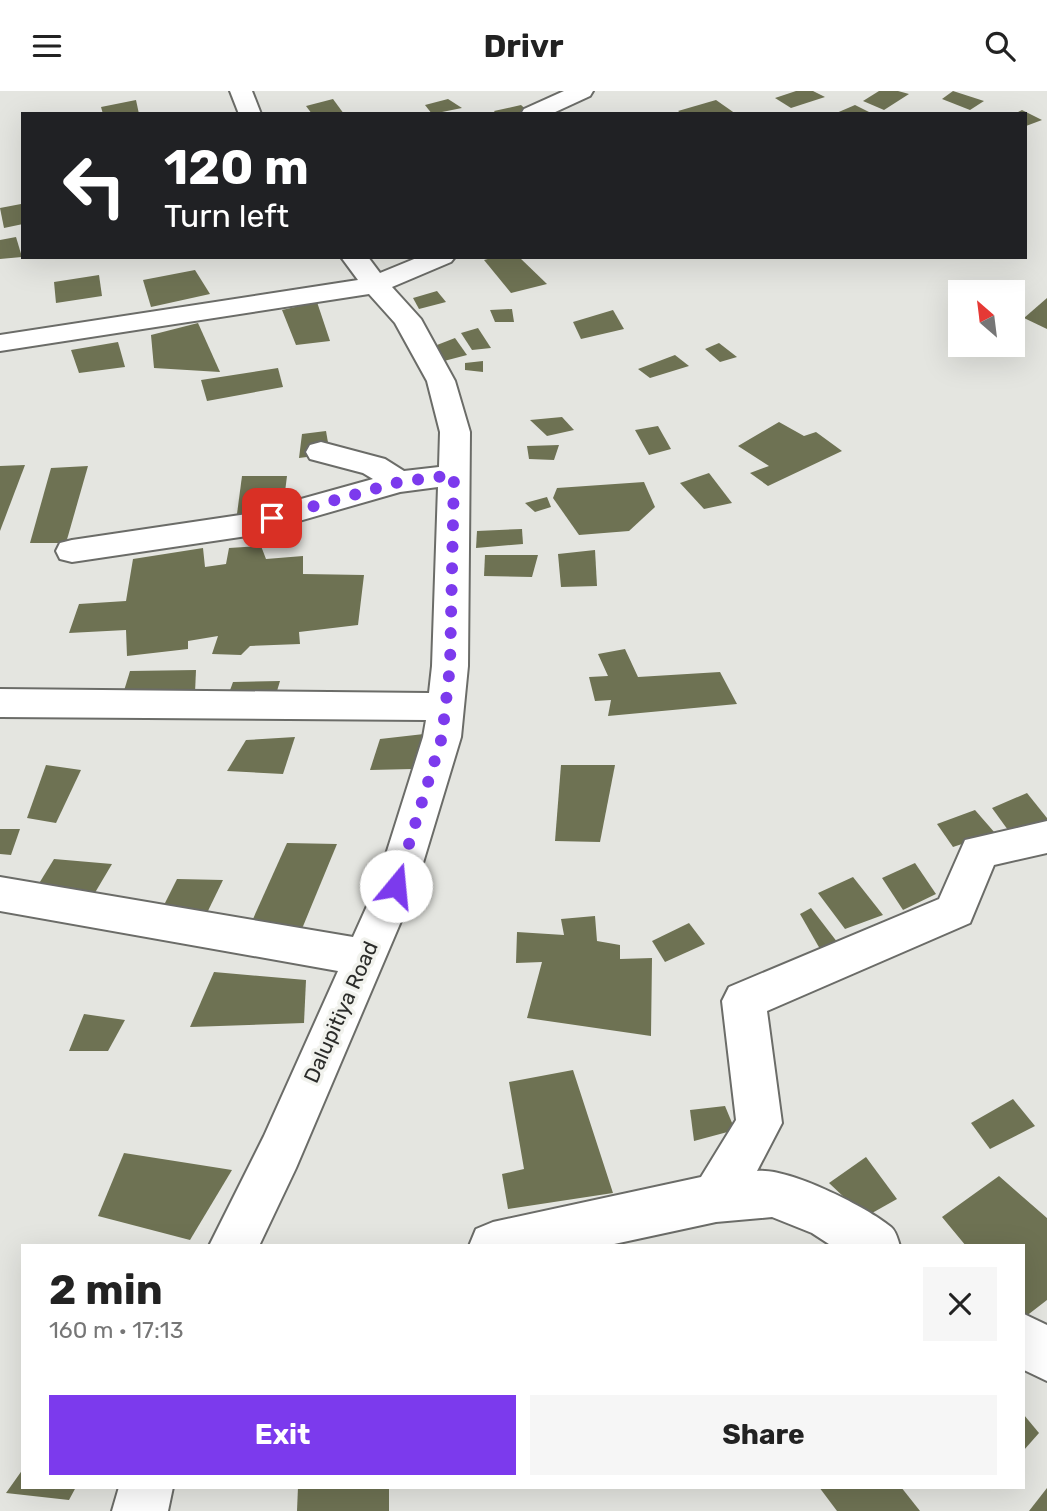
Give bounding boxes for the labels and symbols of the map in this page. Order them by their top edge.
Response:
north arrow [948,280,1026,357]
pin [242,488,302,548]
position arrow [359,849,433,923]
street label: Dalupitiya Road [298,937,383,1086]

